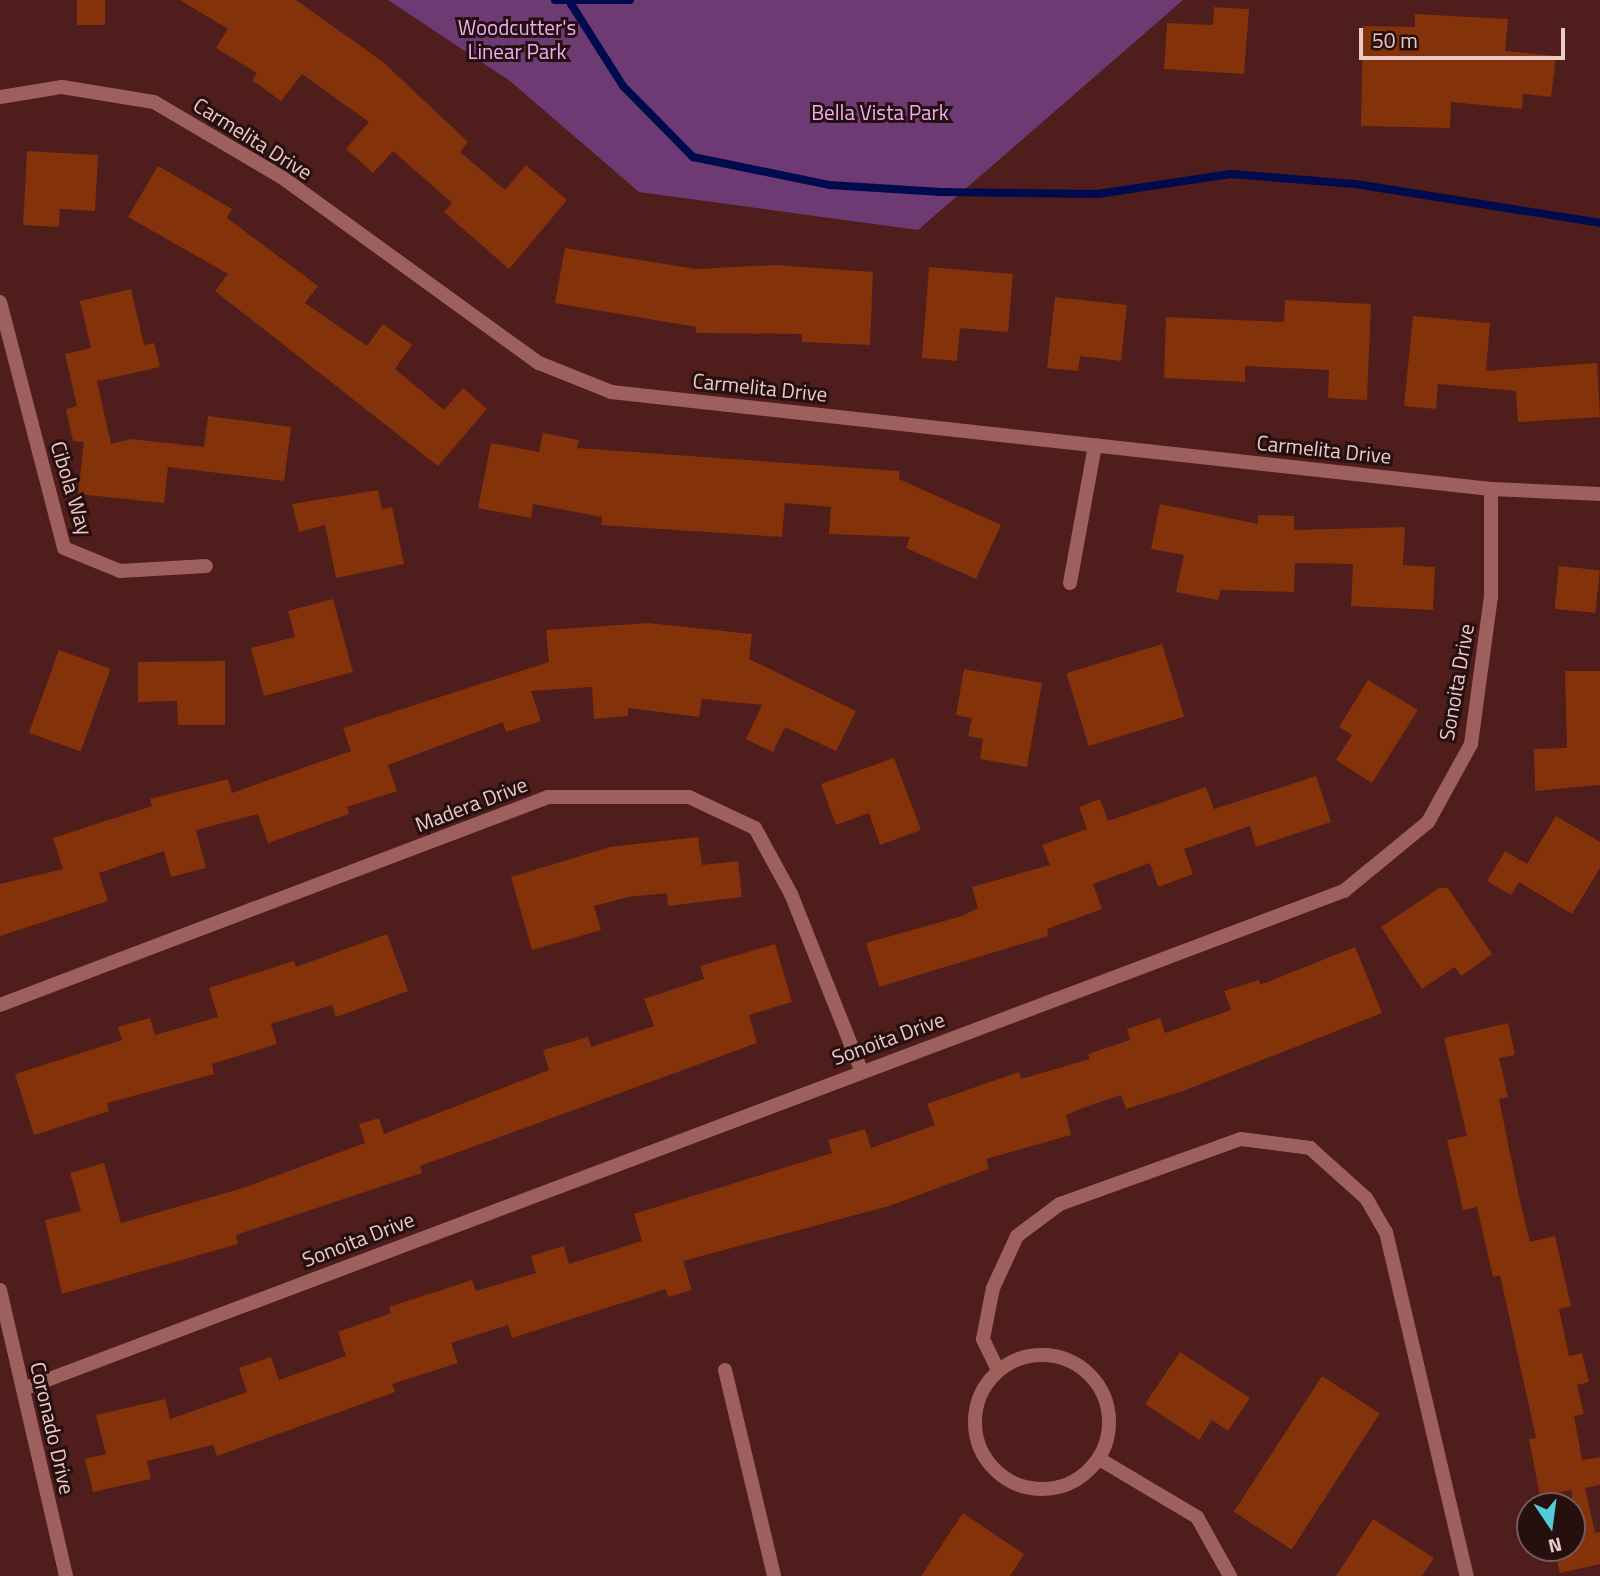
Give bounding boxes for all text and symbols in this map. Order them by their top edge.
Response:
park label: Woodcutter's Linear Park [458,14,576,64]
scale bar [1362,14,1568,58]
text: 50 m [1372,24,1418,56]
street label: Carmelita Drive [189,91,317,185]
park label: Bella Vista Park [811,99,949,125]
street label: Carmelita Drive [691,367,829,407]
street label: Carmelita Drive [1255,429,1393,469]
street label: Cibola Way [46,438,98,538]
street label: Sonoita Drive [1433,622,1479,742]
street label: Madera Drive [411,771,531,837]
street label: Sonoita Drive [828,1006,948,1070]
street label: Sonoita Drive [298,1206,418,1272]
street label: Coronado Drive [26,1359,80,1497]
north arrow [1516,1492,1586,1562]
text: N [1546,1530,1565,1562]

